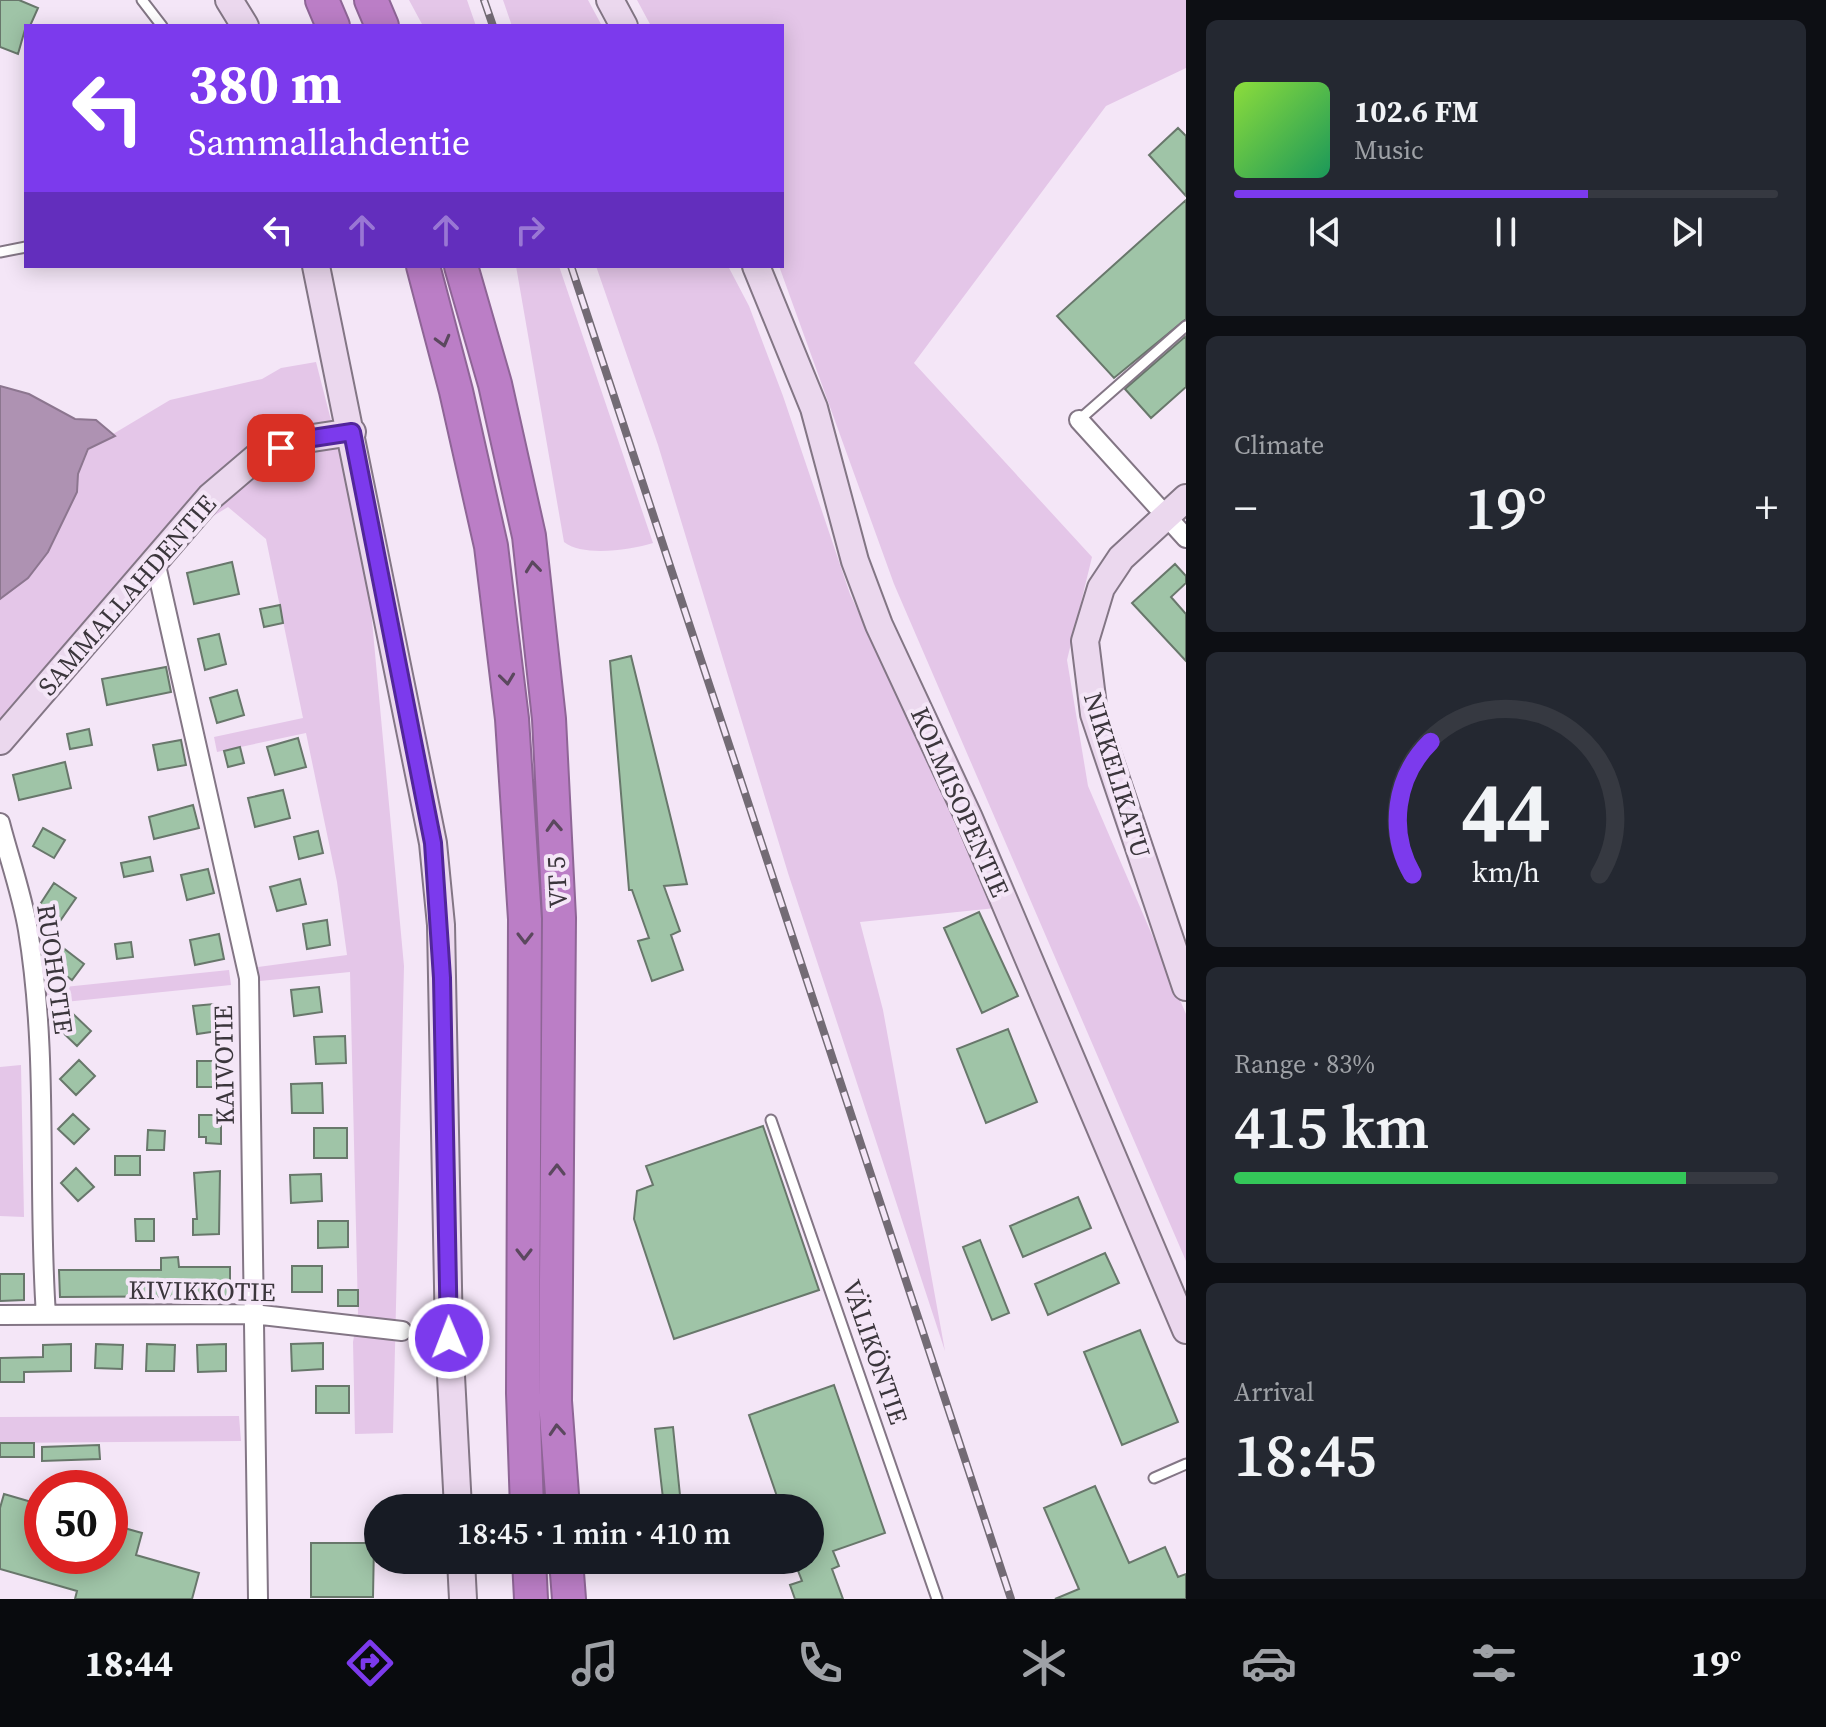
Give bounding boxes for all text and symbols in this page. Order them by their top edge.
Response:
text: 380 m [188,45,342,122]
icon: left [56,56,160,160]
text: 102.6 FM [1354,91,1479,132]
text: Sammallahdentie [188,118,470,167]
text: Music [1354,132,1424,168]
icon: left [256,208,300,252]
icon: ahead [340,208,384,252]
icon: ahead [424,208,468,252]
icon: right [508,208,552,252]
icon: previous [1303,210,1347,254]
icon: pause [1484,210,1528,254]
icon: next [1665,210,1709,254]
one-way arrow [434,334,450,348]
pin [247,414,315,482]
icon: arrive [259,426,303,470]
text: Climate [1234,427,1324,463]
text: 19° [1465,467,1547,549]
text: − [1234,477,1257,538]
text: + [1755,477,1778,538]
street label: SAMMALLAHDENTIE [30,487,224,703]
one-way arrow [524,560,541,573]
one-way arrow [498,672,515,686]
street label: NIKKELIKATU [1075,688,1159,862]
street label: KOLMISOPENTIE [902,701,1018,903]
text: 44 [1461,755,1551,869]
one-way arrow [546,819,563,832]
text: km/h [1472,853,1540,893]
street label: VT 5 [538,855,576,909]
street label: RUOHOTIE [28,902,82,1036]
one-way arrow [516,932,534,945]
street label: KAIVOTIE [205,1005,243,1125]
text: Range · 83% [1234,1046,1375,1082]
text: 415 km [1234,1086,1430,1168]
one-way arrow [548,1163,566,1176]
one-way arrow [515,1248,533,1261]
street label: KIVIKKOTIE [128,1272,276,1310]
street label: VÄLIKÖNTIE [833,1275,917,1429]
position arrow [407,1296,491,1380]
text: Arrival [1234,1374,1314,1410]
text: 18:45 [1234,1414,1377,1496]
one-way arrow [549,1423,566,1436]
speed limit sign: 50 [24,1470,128,1574]
text: 18:45 · 1 min · 410 m [457,1513,731,1554]
icon: directions [342,1635,398,1691]
icon: music [567,1635,623,1691]
icon: phone [792,1635,848,1691]
icon: climate [1016,1635,1072,1691]
icon: car [1241,1635,1297,1691]
icon: filters [1466,1635,1522,1691]
text: 18:44 [84,1639,173,1688]
text: 19° [1691,1639,1742,1688]

